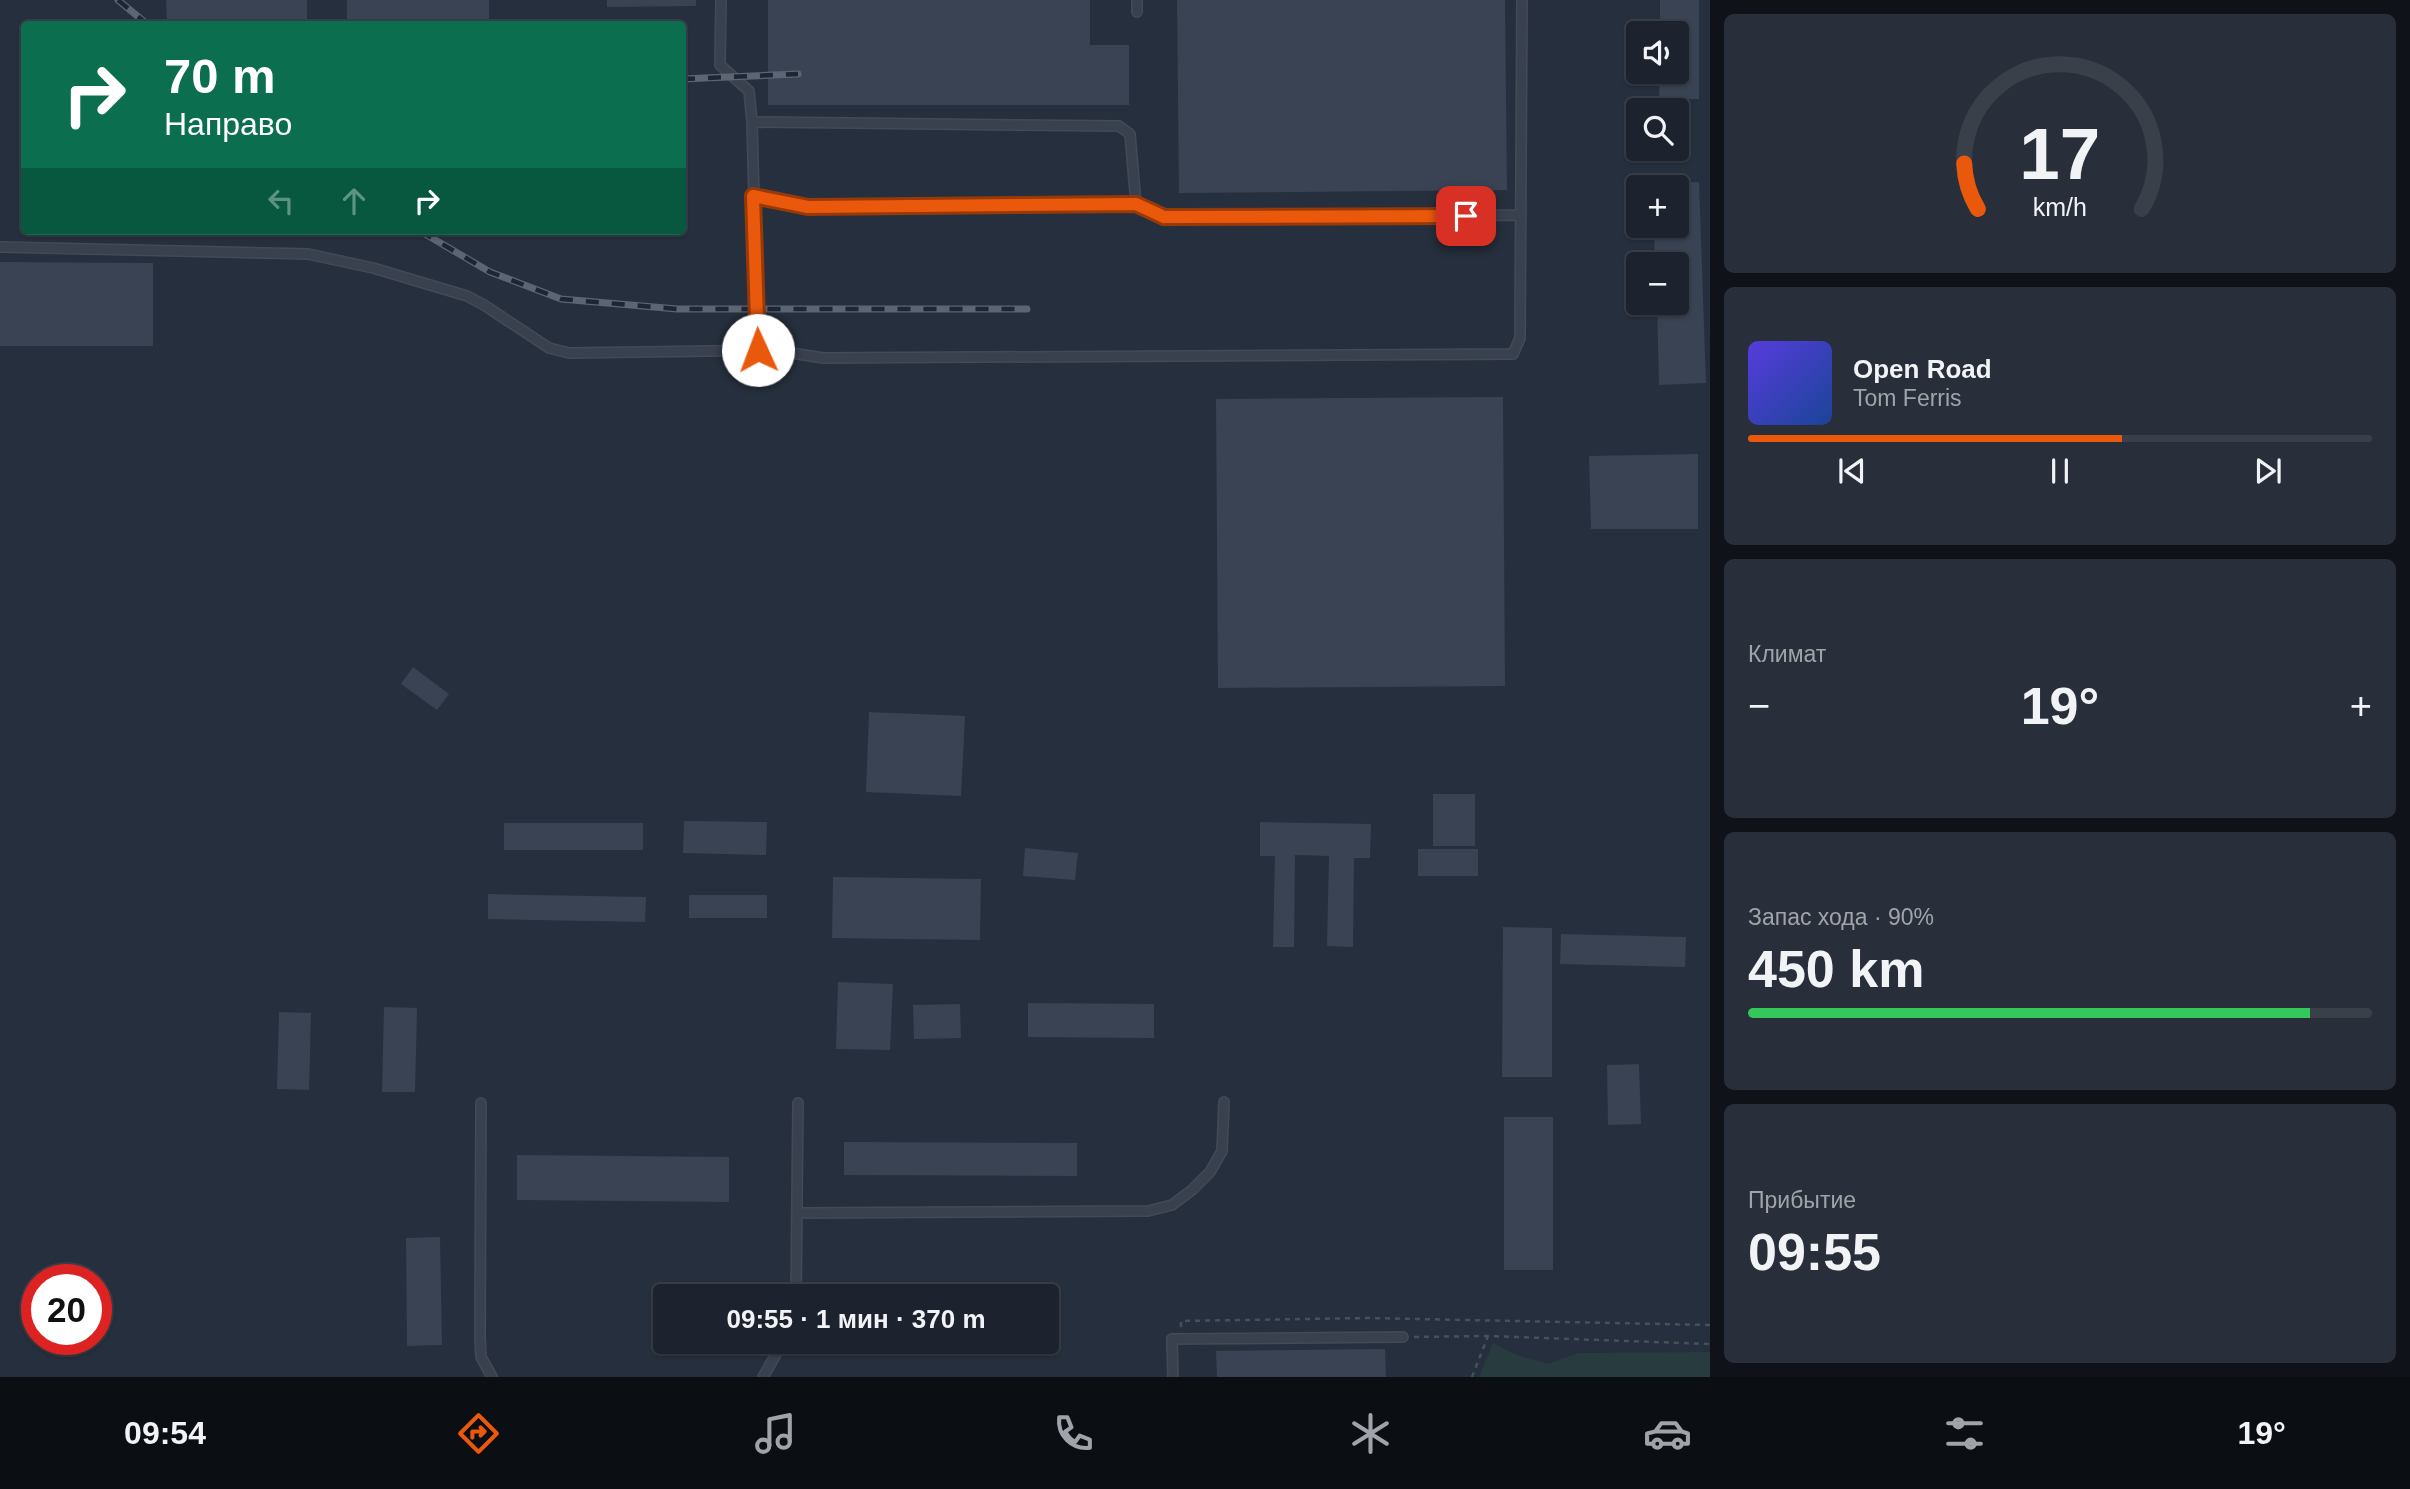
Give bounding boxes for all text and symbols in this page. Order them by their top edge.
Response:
map controls [1626,21,1689,315]
button: sound [1626,21,1689,84]
icon: right [49,49,140,140]
text: 70 m [164,49,276,103]
button: search [1626,98,1689,161]
text: Направо [164,106,292,142]
text: 17 [2020,114,2100,195]
button: + [1626,175,1689,238]
icon: left [262,182,300,220]
icon: ahead [335,182,373,220]
icon: right [408,182,446,220]
pin [1436,186,1496,246]
text: km/h [2033,193,2087,221]
icon: arrive [1447,197,1485,235]
button: − [1626,252,1689,315]
position arrow [721,313,795,387]
text: Open Road [1853,354,1992,384]
text: Tom Ferris [1853,385,1962,411]
icon: previous [1833,452,1871,490]
icon: pause [2041,452,2079,490]
icon: next [2249,452,2287,490]
text: Климат [1748,641,1826,667]
text: 19° [2021,677,2099,735]
text: − [1748,685,1770,727]
text: + [2350,685,2372,727]
text: Запас хода · 90% [1748,904,1934,930]
text: 450 km [1748,940,1924,998]
text: Прибытие [1748,1187,1856,1213]
text: 09:55 [1748,1223,1881,1281]
speed limit sign: 20 [21,1264,112,1355]
text: 09:55 · 1 мин · 370 m [726,1304,986,1334]
icon: directions [454,1409,503,1458]
icon: music [751,1409,800,1458]
icon: phone [1049,1409,1098,1458]
icon: climate [1346,1409,1395,1458]
icon: car [1643,1409,1692,1458]
icon: filters [1940,1409,1989,1458]
text: 09:54 [124,1415,206,1451]
text: 19° [2237,1415,2286,1451]

